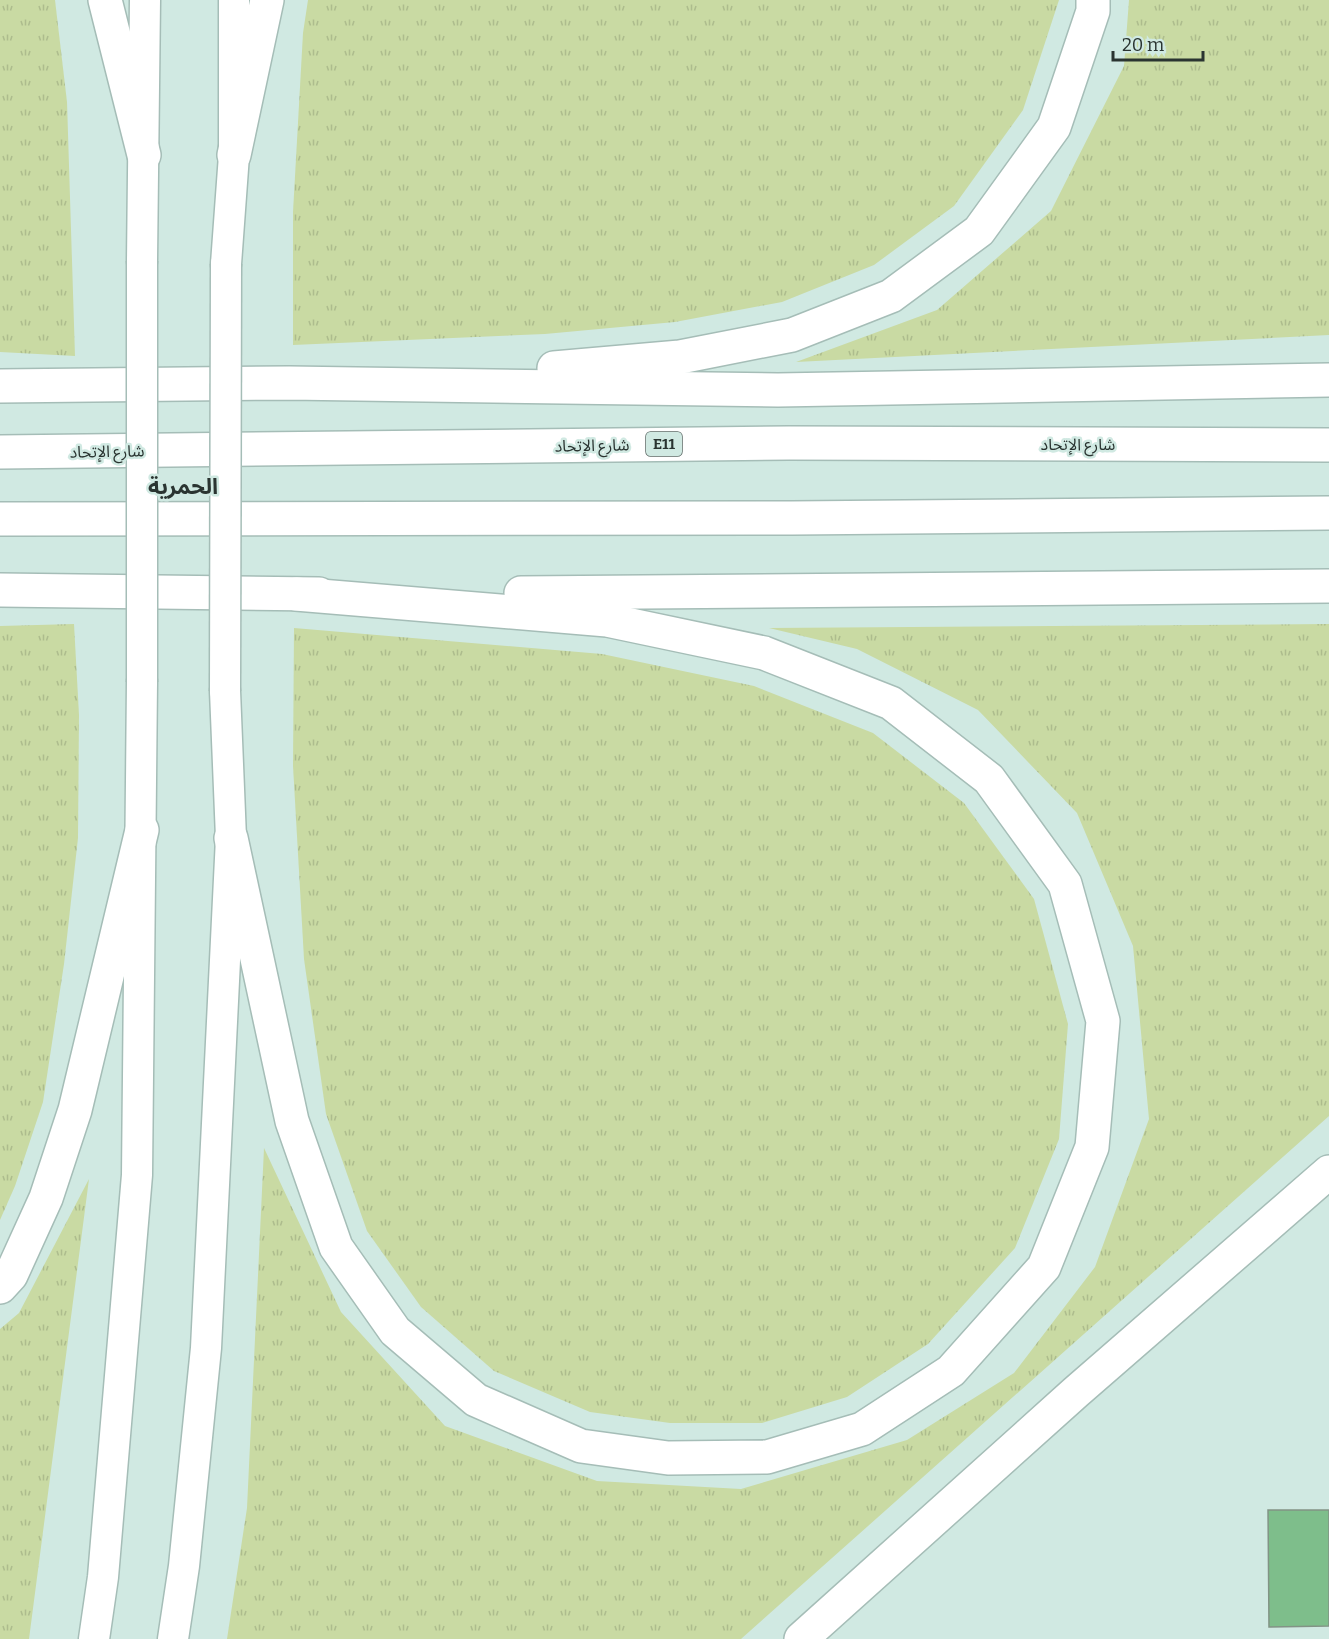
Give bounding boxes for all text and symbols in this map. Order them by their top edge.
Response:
scale bar [1113,24,1203,62]
text: 20 m [1122,34,1164,56]
road number: E11 [646,432,682,456]
street label: شارع الإتحاد [554,435,630,459]
street label: شارع الإتحاد [1041,435,1115,457]
street label: شارع الإتحاد [69,441,145,465]
district label: الحمرية [148,473,218,500]

